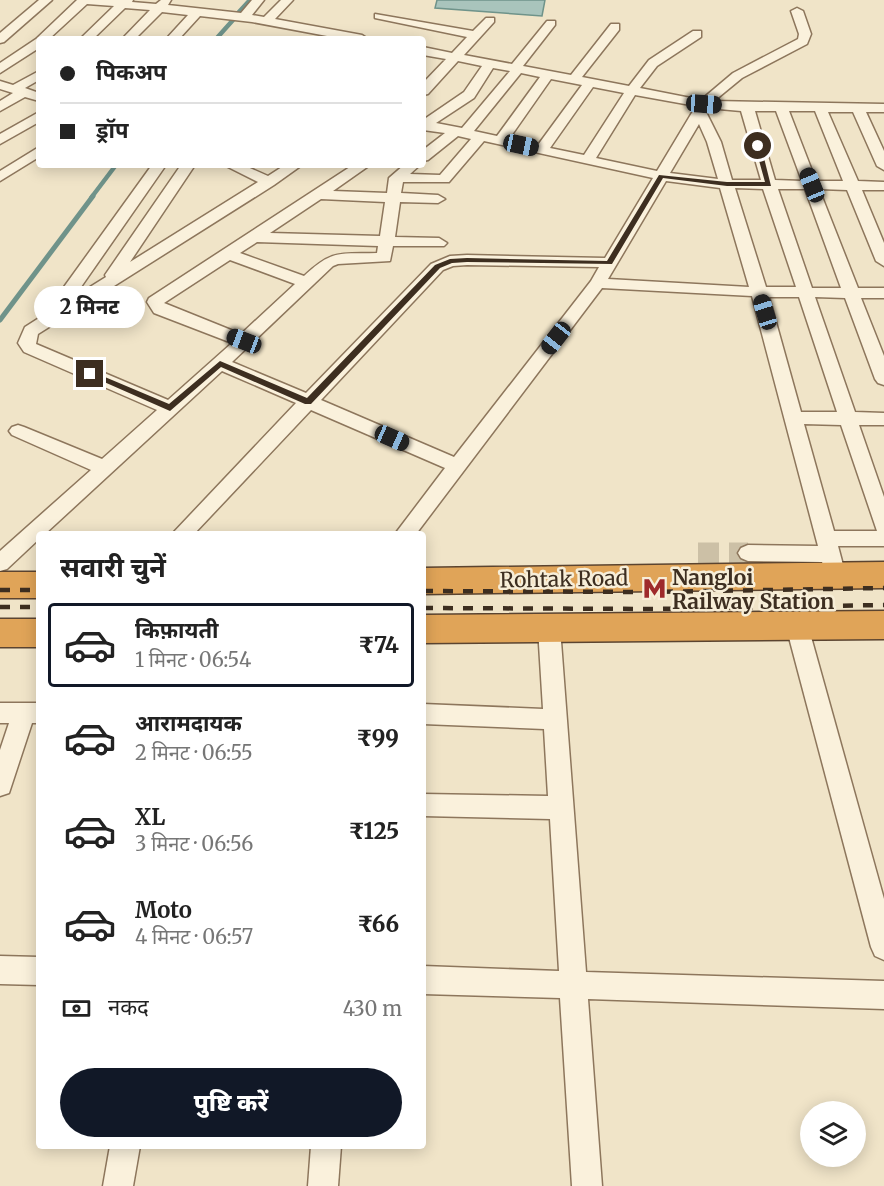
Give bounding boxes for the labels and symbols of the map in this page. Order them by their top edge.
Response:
car [685,94,723,114]
car [502,132,540,158]
route start [744,132,771,159]
car [797,165,827,205]
callout: 2 मिनट [34,287,146,329]
car [751,292,779,332]
car [538,318,574,358]
car [224,326,264,356]
route end [76,360,103,387]
car [372,422,412,454]
street label: Rohtak Road [499,564,629,594]
place label: Nangloi Railway Station [672,564,834,615]
metro station icon: Nangloi Railway Station [641,576,667,602]

